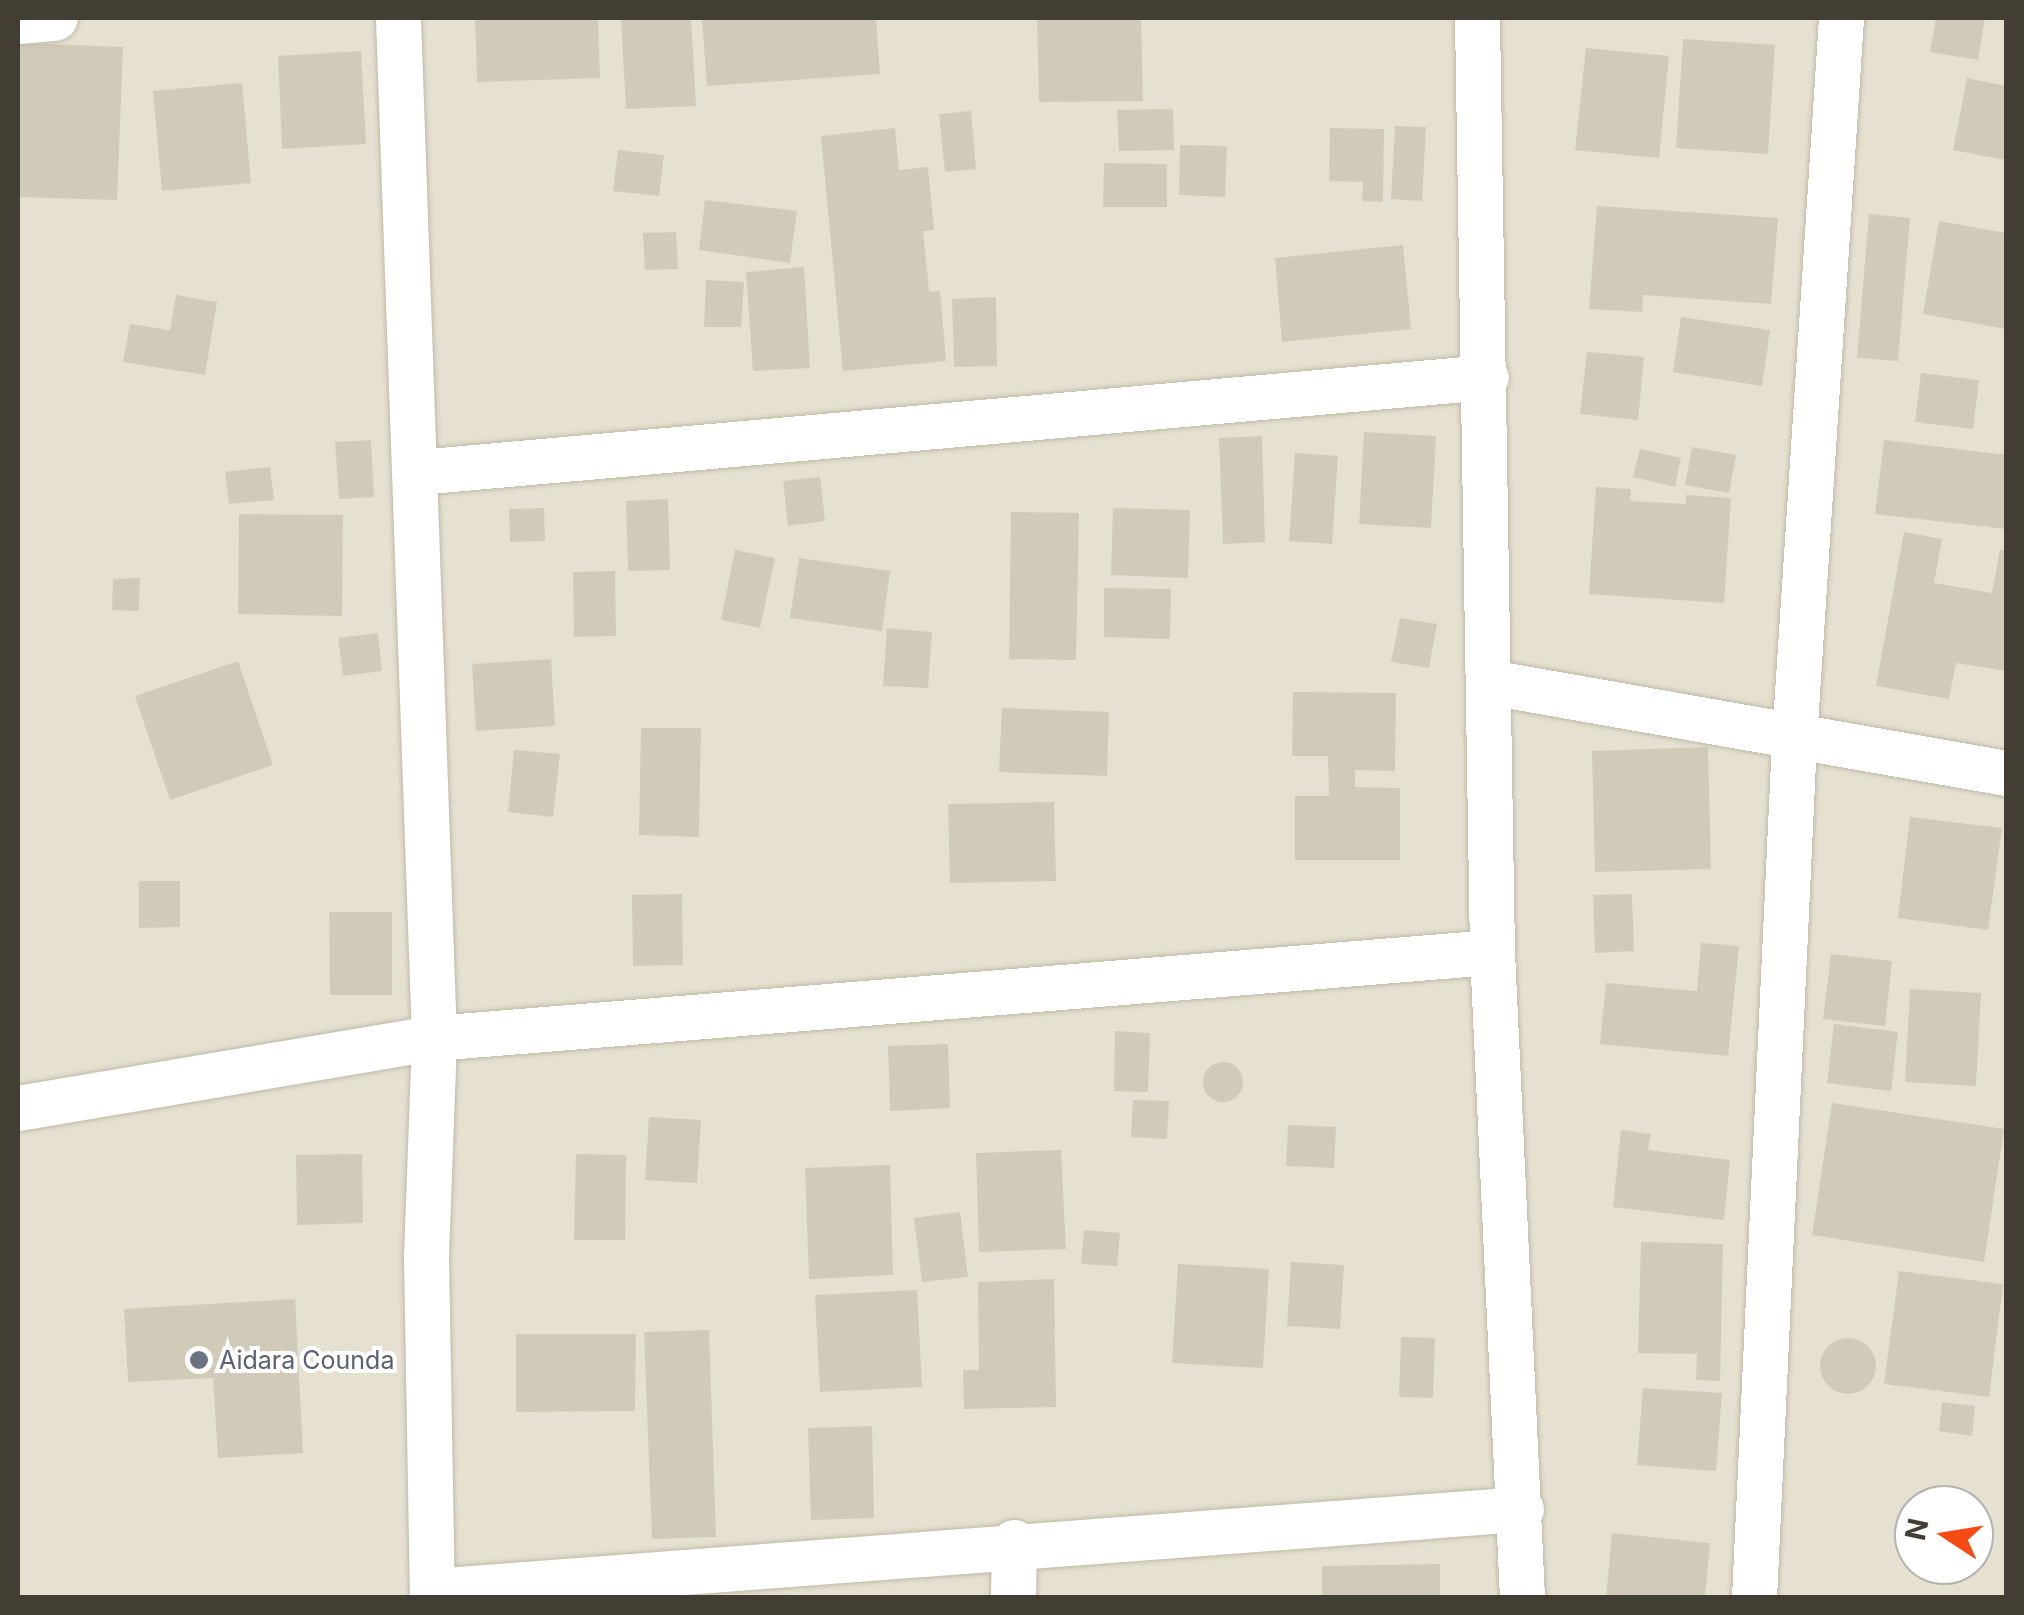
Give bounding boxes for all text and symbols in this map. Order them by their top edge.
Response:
place label: Aidara Counda [219,1345,394,1375]
marker: Aidara Counda [188,1349,210,1371]
north arrow [1894,1485,1994,1585]
text: N [1898,1515,1935,1543]

